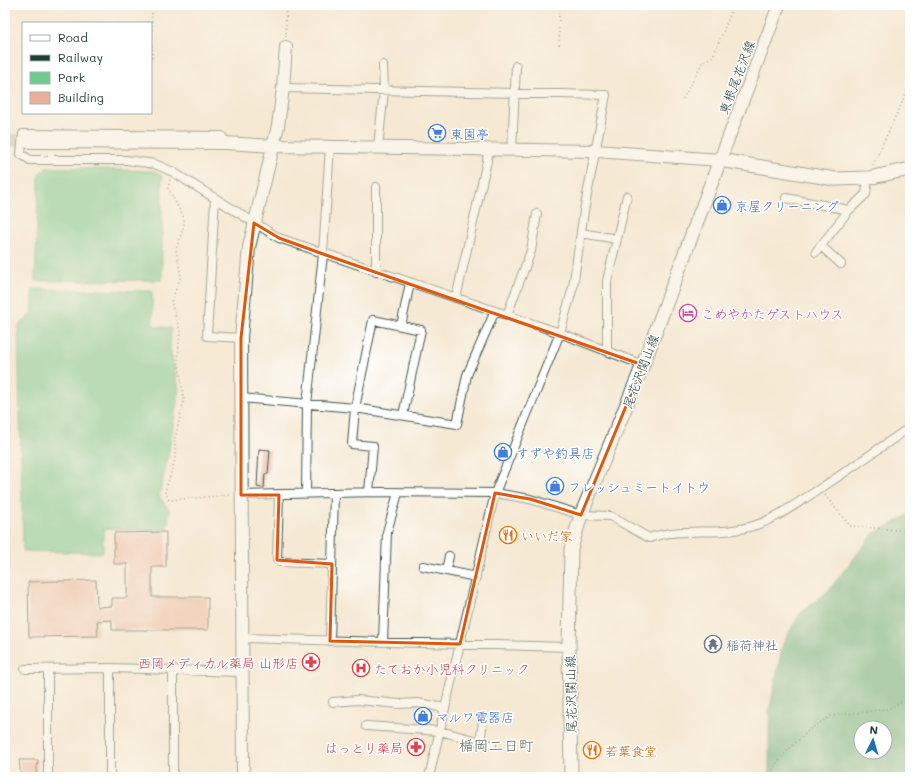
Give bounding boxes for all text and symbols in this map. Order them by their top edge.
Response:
legend [22,22,152,114]
text: Road [58,29,88,45]
street label: 東根尾花沢線 [714,37,758,116]
text: Railway [58,49,103,65]
text: Park [58,69,85,85]
text: Building [58,89,104,105]
supermarket icon: 東園亭 [427,123,447,143]
place label: 東園亭 [450,125,489,142]
shop icon: 京屋クリーニング [712,195,732,215]
place label: 京屋クリーニング [735,197,839,214]
hotel icon: こめやかたゲストハウス [678,303,698,323]
place label: こめやかたゲストハウス [701,305,843,322]
street label: 尾花沢関山線 [618,331,662,410]
shop icon: すずや釣具店 [493,442,513,462]
place label: すずや釣具店 [516,444,594,461]
shop icon: フレッシュミートイトウ [545,476,565,496]
place label: フレッシュミートイトウ [568,478,710,495]
restaurant icon: いいだ家 [498,525,518,545]
place label: いいだ家 [521,527,572,544]
temple icon: 稲荷神社 [703,634,723,654]
place label: 稲荷神社 [726,636,778,653]
pharmacy icon: 西岡メディカル薬局 山形店 [301,652,321,672]
place label: 西岡メディカル薬局 山形店 [138,654,298,671]
street label: 尾花沢関山線 [561,654,579,733]
hospital icon: たておか小児科クリニック [351,658,371,678]
place label: たておか小児科クリニック [374,660,529,677]
shop icon: マルワ電器店 [413,706,433,726]
place label: マルワ電器店 [436,708,514,725]
north arrow [853,720,893,760]
text: N [869,722,879,737]
district label: 楯岡二日町 [458,735,534,755]
pharmacy icon: はっとり薬局 [406,737,426,757]
place label: はっとり薬局 [325,739,403,756]
restaurant icon: 若葉食堂 [582,740,602,760]
place label: 若葉食堂 [605,742,657,759]

